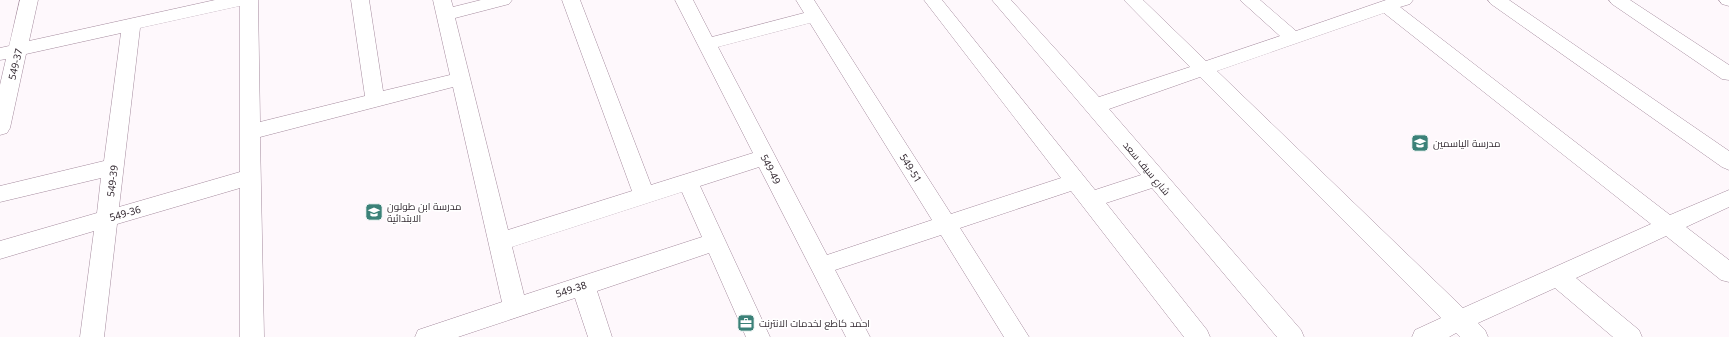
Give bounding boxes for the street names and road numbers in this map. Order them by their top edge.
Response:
street label: 549-37 [5,47,25,81]
street label: شارع سيف سعد [1120,138,1174,198]
street label: 549-51 [897,151,925,185]
street label: 549-49 [758,152,785,187]
street label: 549-39 [103,164,121,198]
street label: 549-36 [108,202,142,224]
street label: 549-38 [554,277,589,301]

